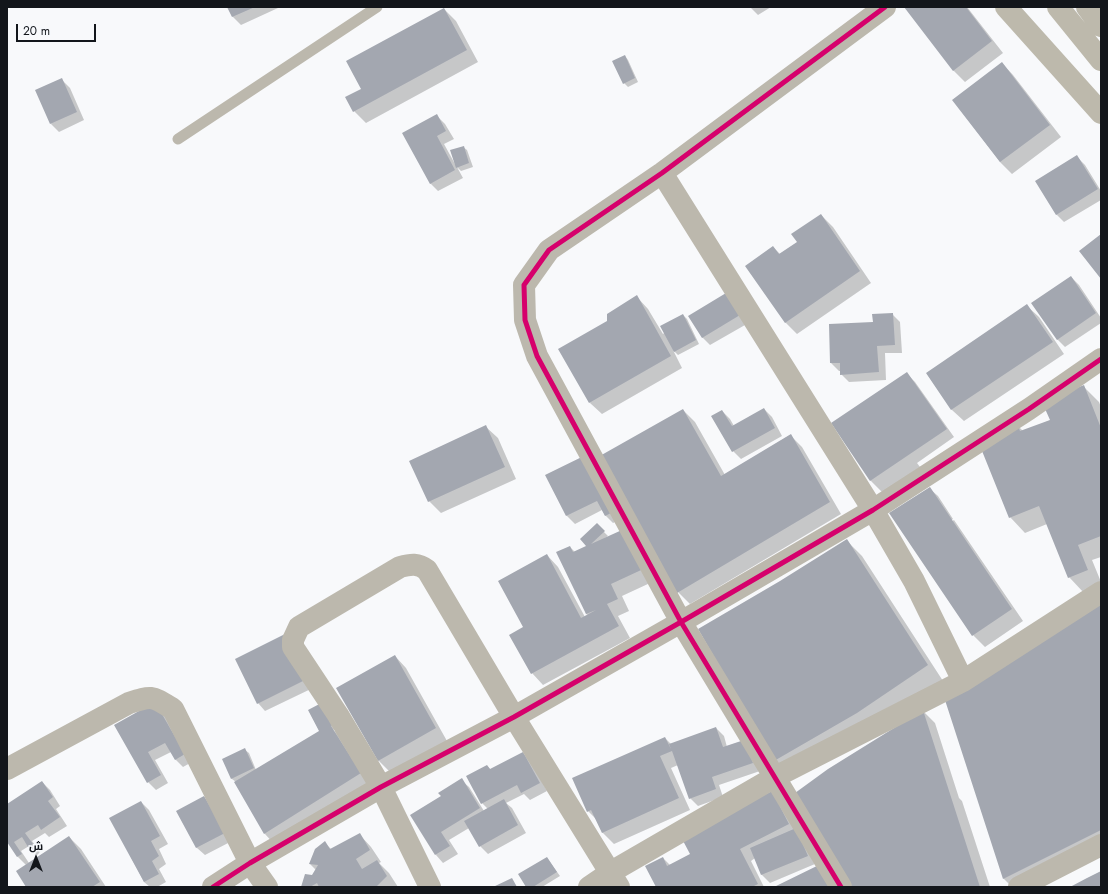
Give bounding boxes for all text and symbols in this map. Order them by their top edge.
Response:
scale bar [18,16,98,42]
text: 20 m [23,22,50,40]
north arrow [16,838,56,878]
text: ش [29,838,43,854]

